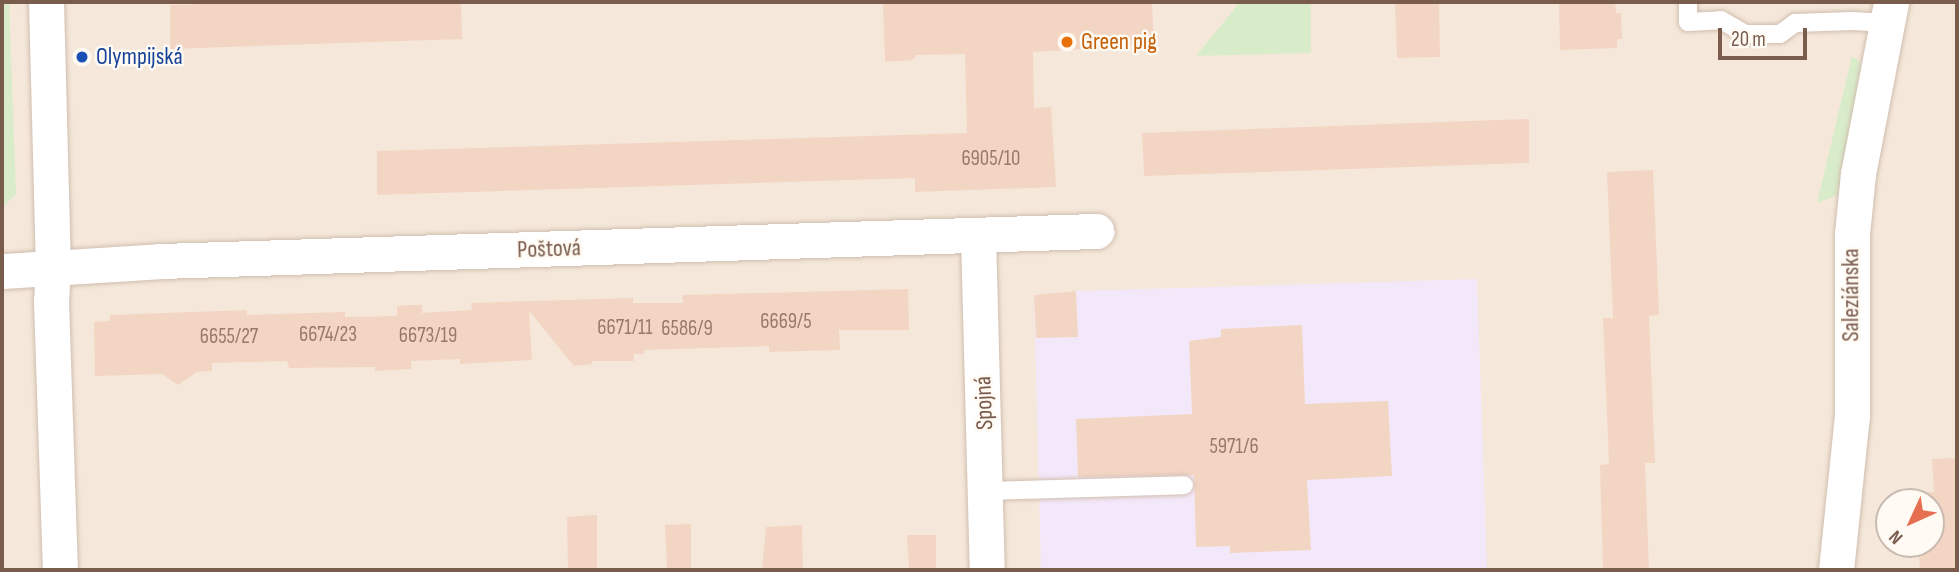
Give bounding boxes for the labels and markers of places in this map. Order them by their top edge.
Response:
place label: Green pig [1081,28,1157,56]
marker: Green pig [1059,34,1075,50]
place label: Olympijská [96,43,183,71]
marker: Olympijská [74,49,90,65]

